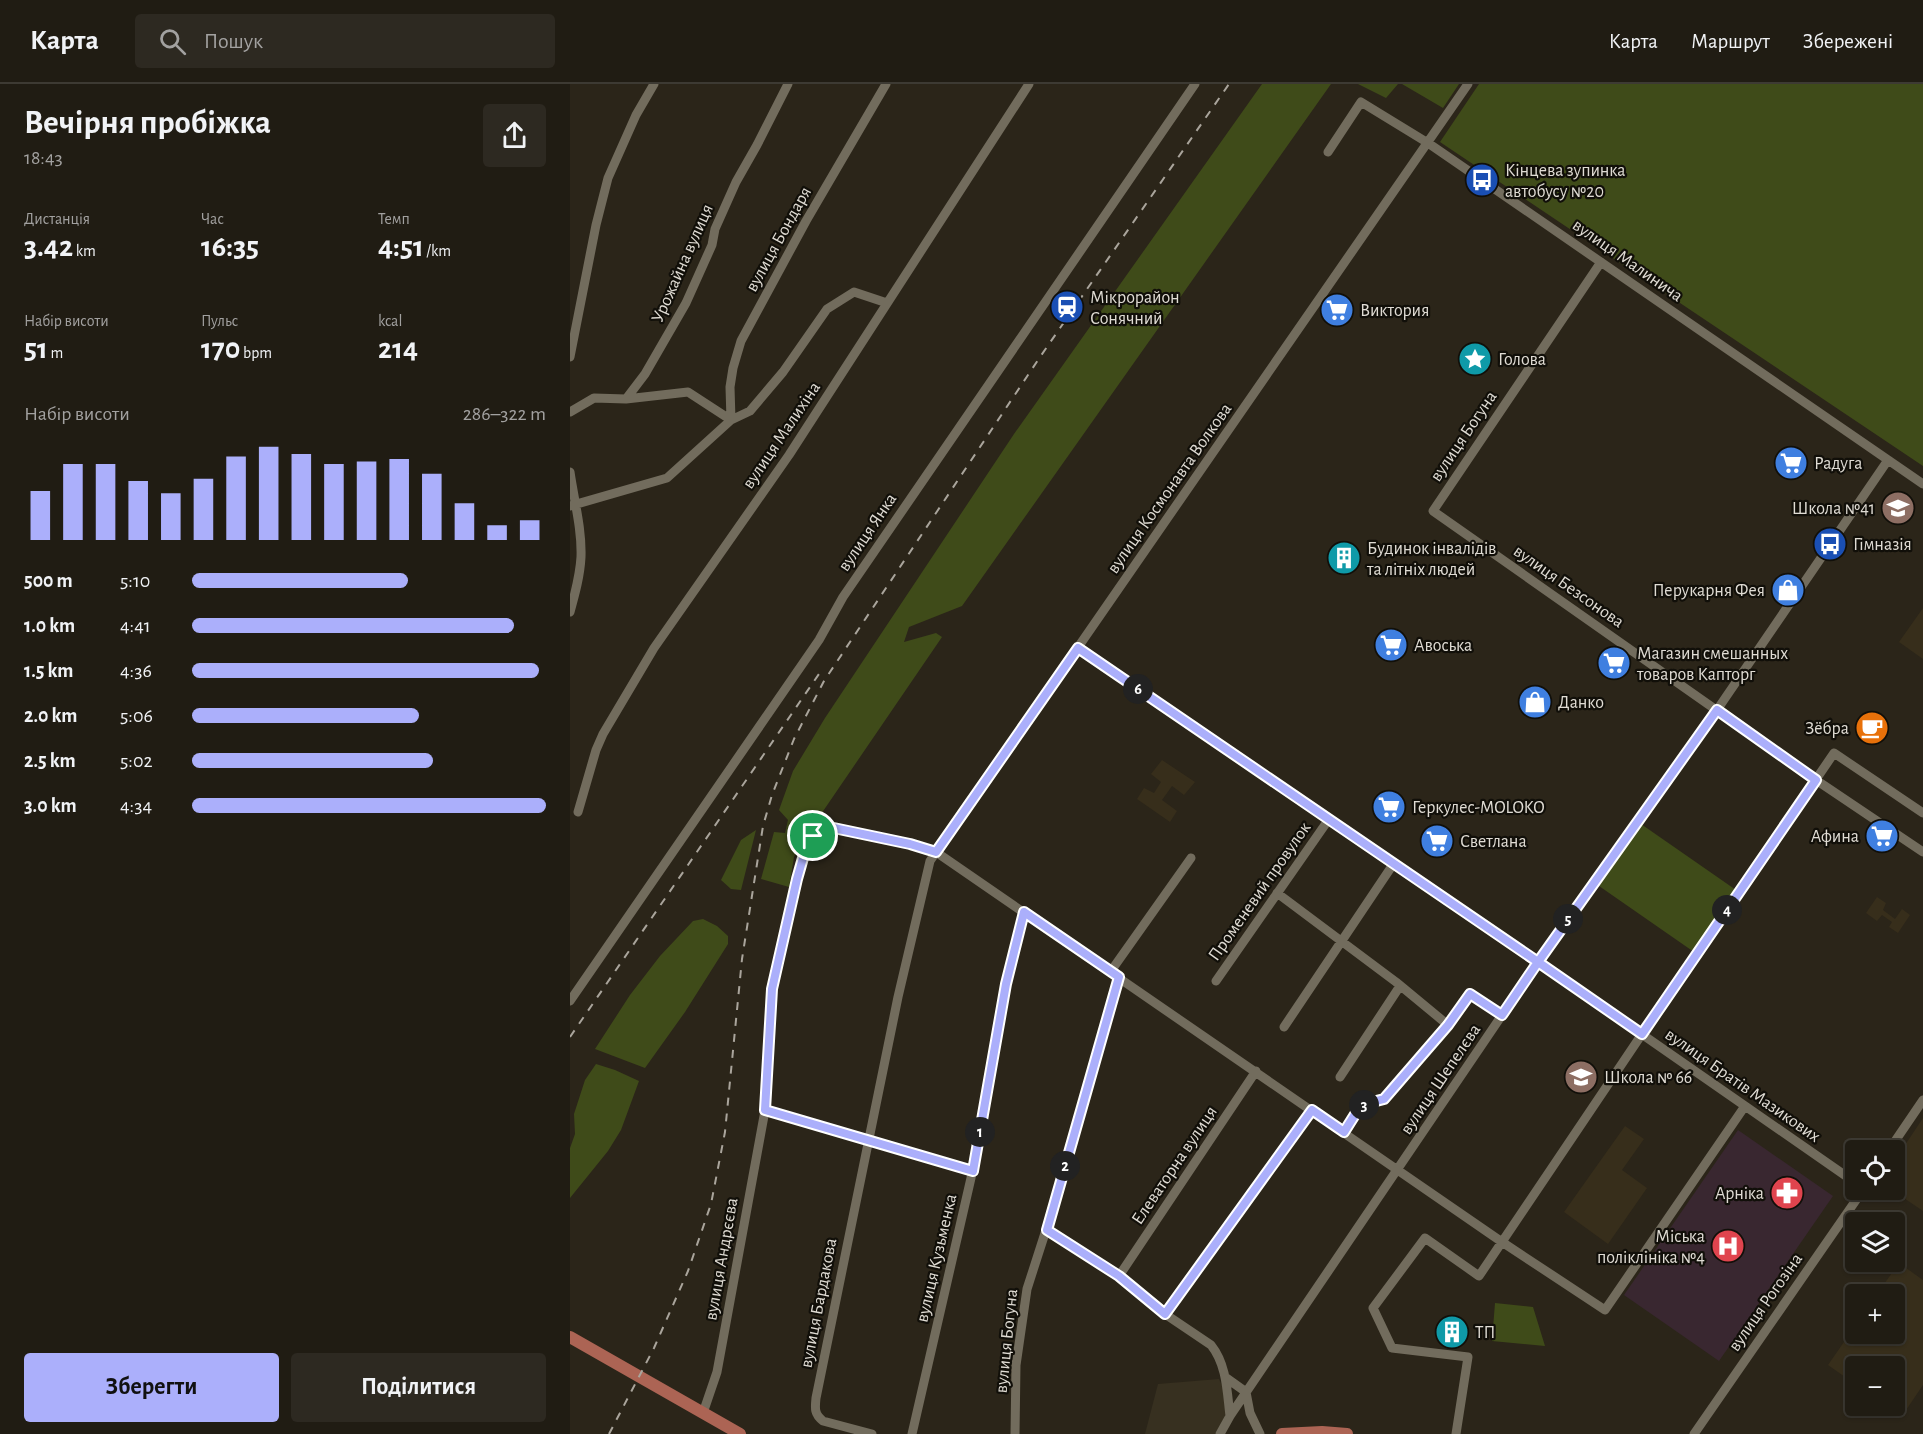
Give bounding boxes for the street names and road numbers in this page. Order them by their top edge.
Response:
street label: вулиця Бондаря [743,184,815,295]
street label: Урожайна вулиця [649,202,717,325]
street label: вулиця Малинича [1569,216,1686,306]
street label: вулиця Малихіна [739,379,824,492]
street label: вулиця Богуна [1427,388,1501,485]
street label: вулиця Космонавта Волкова [1104,400,1235,577]
street label: вулиця Янка [835,490,900,575]
street label: вулиця Безсонова [1510,542,1627,632]
street label: Променевий провулок [1205,818,1315,964]
street label: вулиця Шепелєва [1397,1021,1484,1138]
street label: вулиця Братів Мазикових [1662,1025,1823,1146]
street label: Елеваторна вулиця [1129,1103,1221,1228]
street label: вулиця Кузьменка [913,1192,960,1324]
street label: вулиця Андрєєва [702,1196,742,1322]
street label: вулиця Бардакова [798,1237,840,1370]
street label: вулиця Рогозіна [1725,1250,1806,1355]
street label: вулиця Богуна [993,1288,1021,1394]

